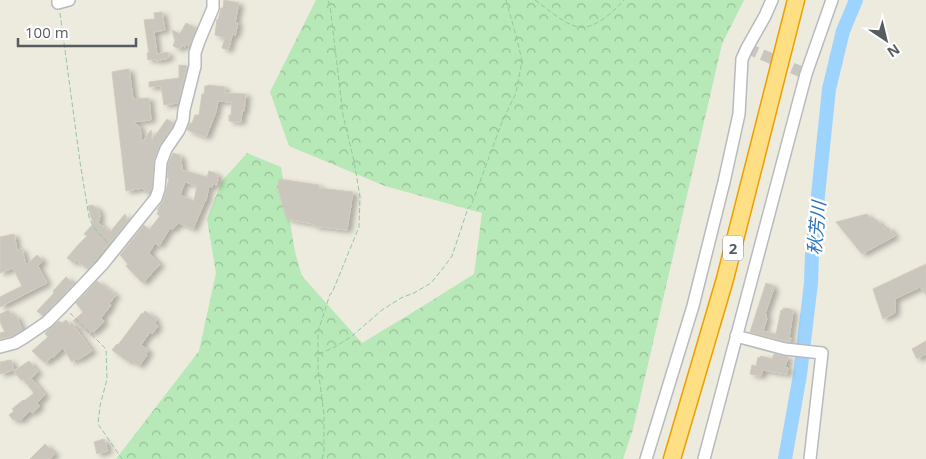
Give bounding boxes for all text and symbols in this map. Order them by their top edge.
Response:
scale bar [18,15,135,47]
north arrow [861,15,911,65]
text: 100 m [25,22,69,42]
text: N [884,40,904,62]
water label: 秋芳川 [802,198,830,256]
road number: 2 [723,236,743,260]

